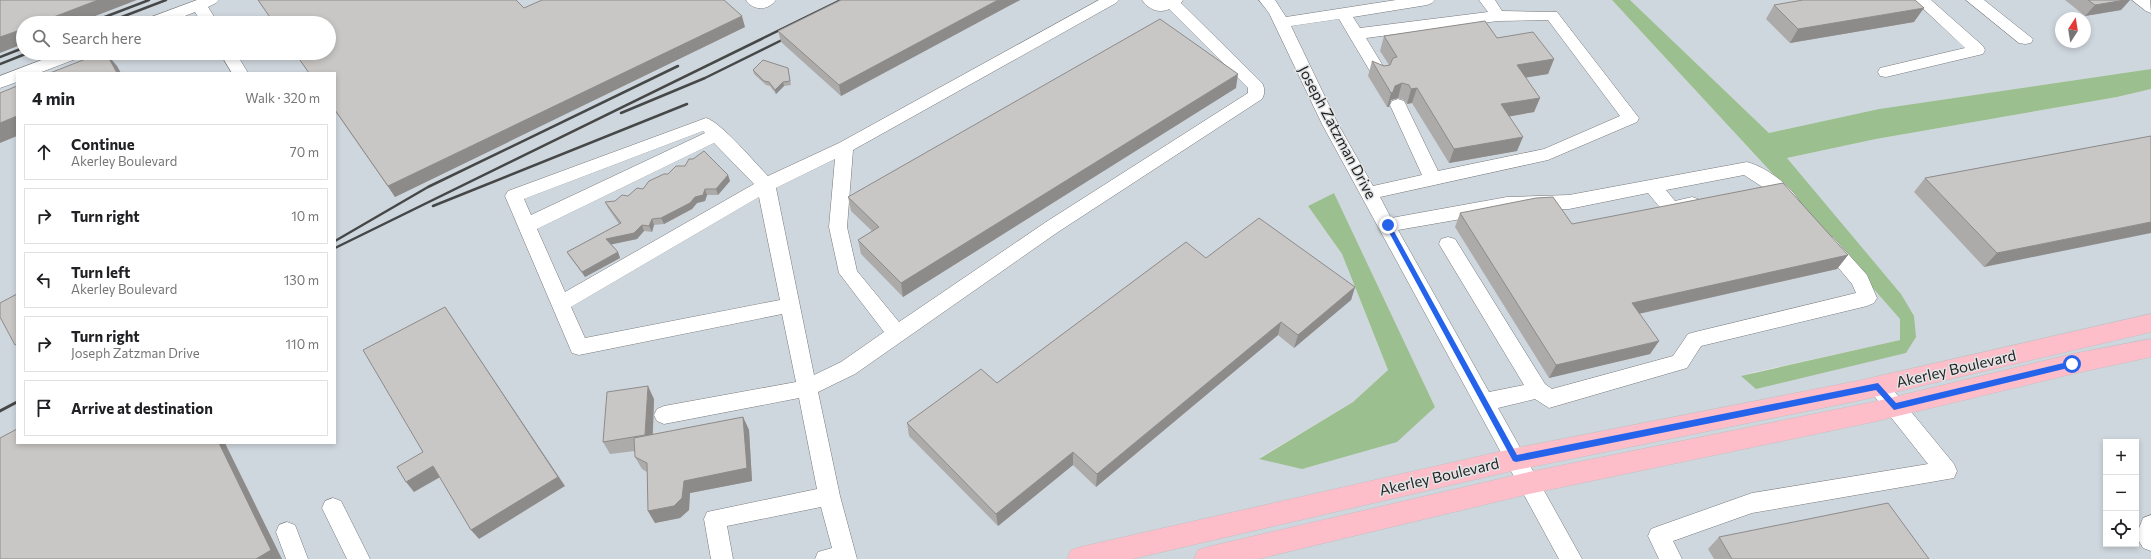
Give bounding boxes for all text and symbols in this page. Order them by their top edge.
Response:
north arrow [2055,12,2091,48]
search box [16,16,336,60]
icon: search [30,27,52,49]
text: Search here [62,29,141,47]
street label: Joseph Zatzman Drive [1295,62,1381,202]
text: 4 min [32,88,75,109]
text: Walk · 320 m [245,90,320,106]
text: Continue [71,135,135,153]
icon: ahead [33,141,55,163]
text: 70 m [290,144,319,160]
text: Akerley Boulevard [71,153,177,169]
icon: right [33,205,55,227]
text: Turn right [71,207,140,225]
text: 10 m [291,208,319,224]
route end [1379,216,1397,234]
text: Turn left [71,263,130,281]
icon: left [33,269,55,291]
text: 130 m [284,272,319,288]
text: Akerley Boulevard [71,281,177,297]
text: Turn right [71,327,140,345]
icon: right [33,333,55,355]
text: 110 m [286,336,319,352]
text: Joseph Zatzman Drive [71,345,200,361]
street label: Akerley Boulevard [1894,345,2018,391]
route start [2063,355,2081,373]
icon: arrive [33,397,55,419]
text: Arrive at destination [71,399,213,417]
map controls [2103,439,2139,547]
button: + [2103,439,2139,475]
street label: Akerley Boulevard [1377,453,1501,499]
button: − [2103,475,2139,511]
button: locate [2103,511,2139,547]

